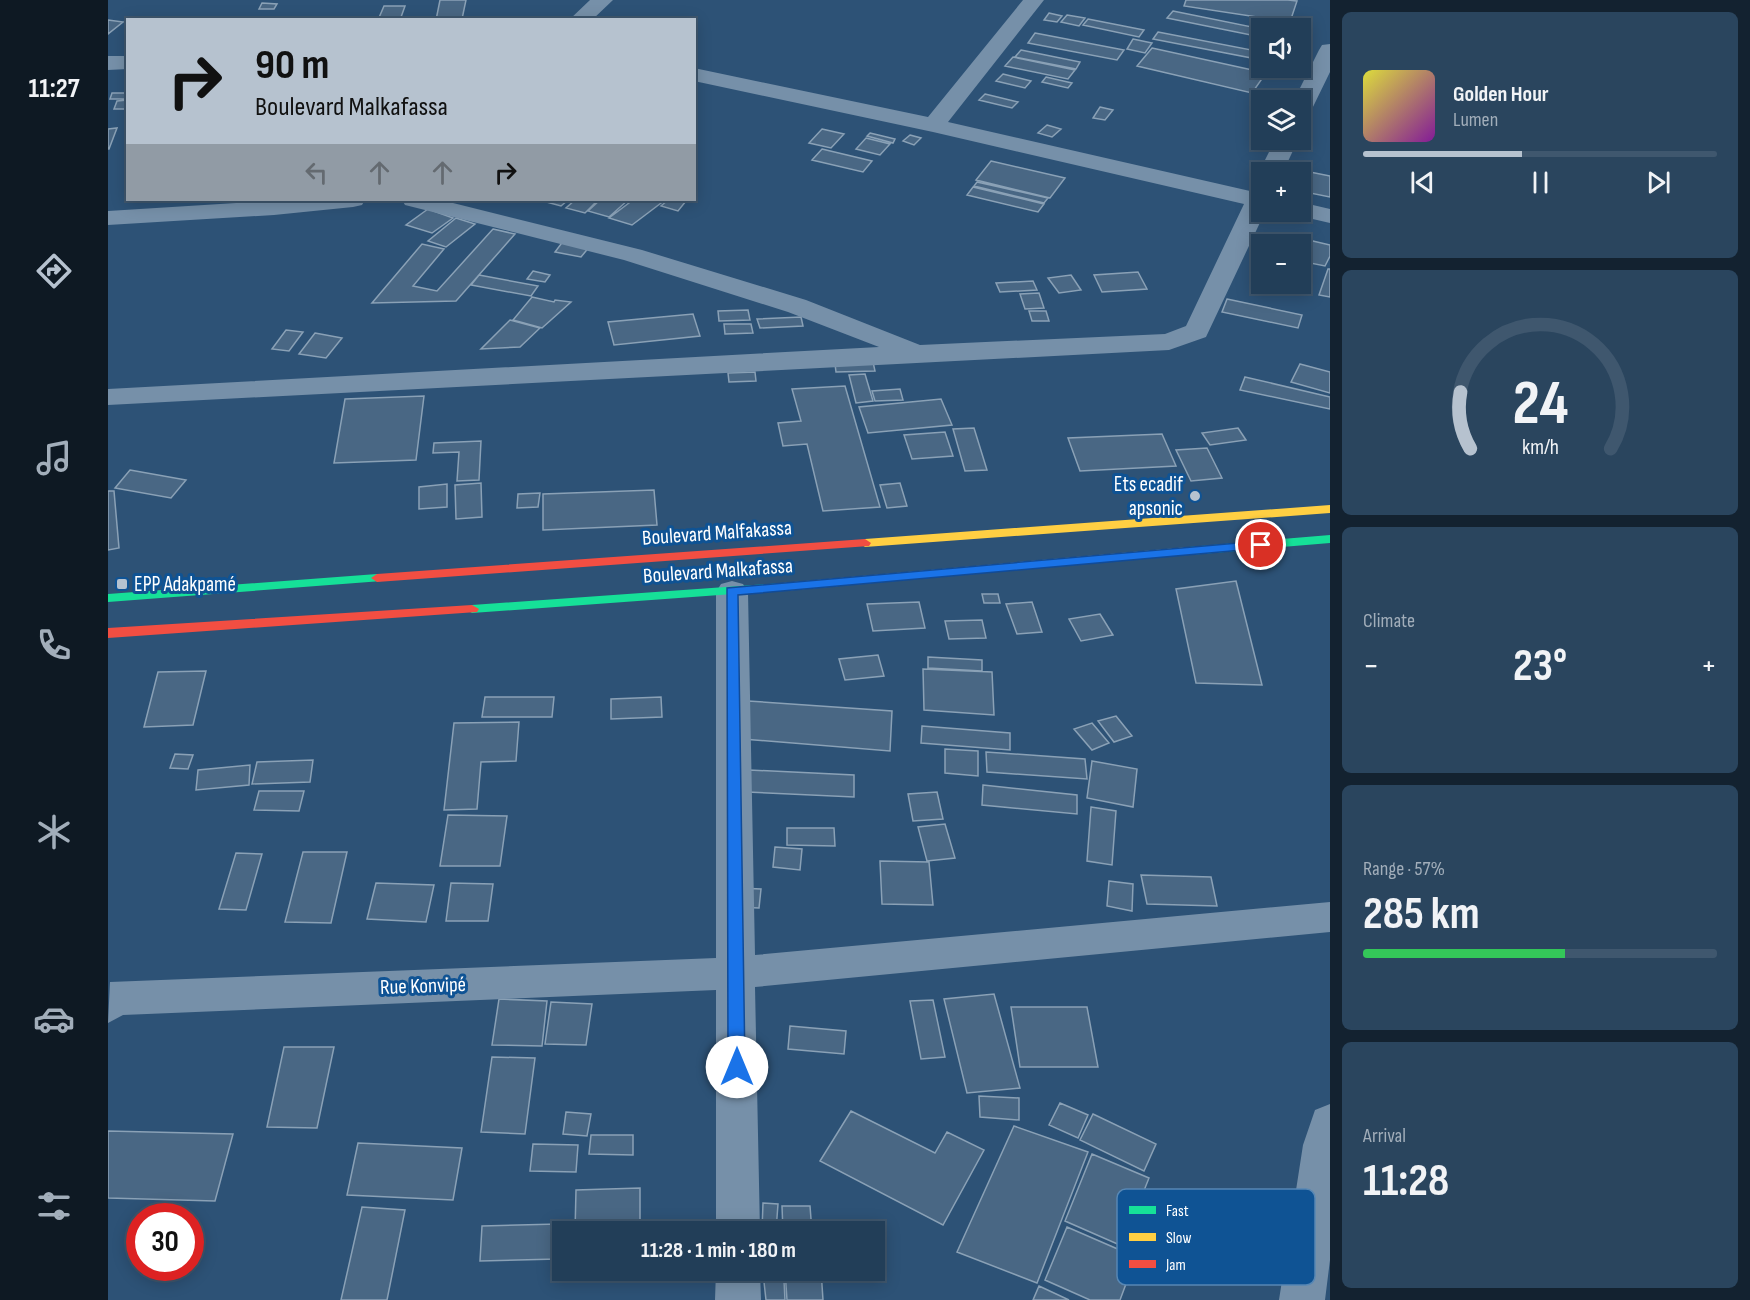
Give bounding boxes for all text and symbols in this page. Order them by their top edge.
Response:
map controls [1251,18,1311,294]
button: sound [1251,18,1311,78]
text: 90 m [255,40,329,91]
icon: right [156,42,234,120]
text: 11:27 [29,73,79,105]
text: Golden Hour [1453,81,1549,108]
button: layers [1251,90,1311,150]
text: Boulevard Malkafassa [255,91,448,123]
text: Lumen [1453,108,1498,132]
icon: left [300,156,333,189]
icon: ahead [363,156,396,189]
icon: ahead [426,156,459,189]
icon: right [489,156,522,189]
button: + [1251,162,1311,222]
icon: previous [1406,166,1439,199]
icon: pause [1524,166,1557,199]
icon: next [1642,166,1675,199]
button: − [1251,234,1311,294]
icon: directions [33,250,75,292]
text: 24 [1512,368,1568,443]
text: km/h [1521,436,1559,461]
icon: music [33,437,75,479]
place label: Ets ecadif apsonic [1114,472,1184,521]
marker: Ets ecadif apsonic [1188,489,1202,503]
street label: Boulevard Malfakassa [641,515,793,551]
pin [1235,519,1286,570]
icon: arrive [1244,528,1277,561]
street label: Boulevard Malkafassa [642,553,794,589]
place label: EPP Adakpamé [134,572,236,597]
marker: EPP Adakpamé [115,577,129,591]
text: Climate [1363,609,1415,633]
icon: phone [33,624,75,666]
text: 23° [1513,639,1567,694]
text: − [1363,646,1379,686]
text: + [1701,646,1717,686]
icon: climate [33,811,75,853]
text: Range · 57% [1363,857,1445,881]
text: 285 km [1363,887,1480,942]
street label: Rue Konvipé [379,972,467,1000]
icon: car [33,998,75,1040]
position arrow [705,1035,769,1099]
text: Arrival [1363,1124,1406,1148]
text: 11:28 [1363,1154,1449,1209]
icon: filters [33,1185,75,1227]
legend [1117,1189,1315,1285]
text: Fast [1166,1202,1189,1221]
speed limit sign: 30 [126,1203,204,1281]
text: Slow [1166,1229,1191,1248]
text: 11:28 · 1 min · 180 m [641,1237,796,1264]
text: Jam [1165,1256,1186,1275]

